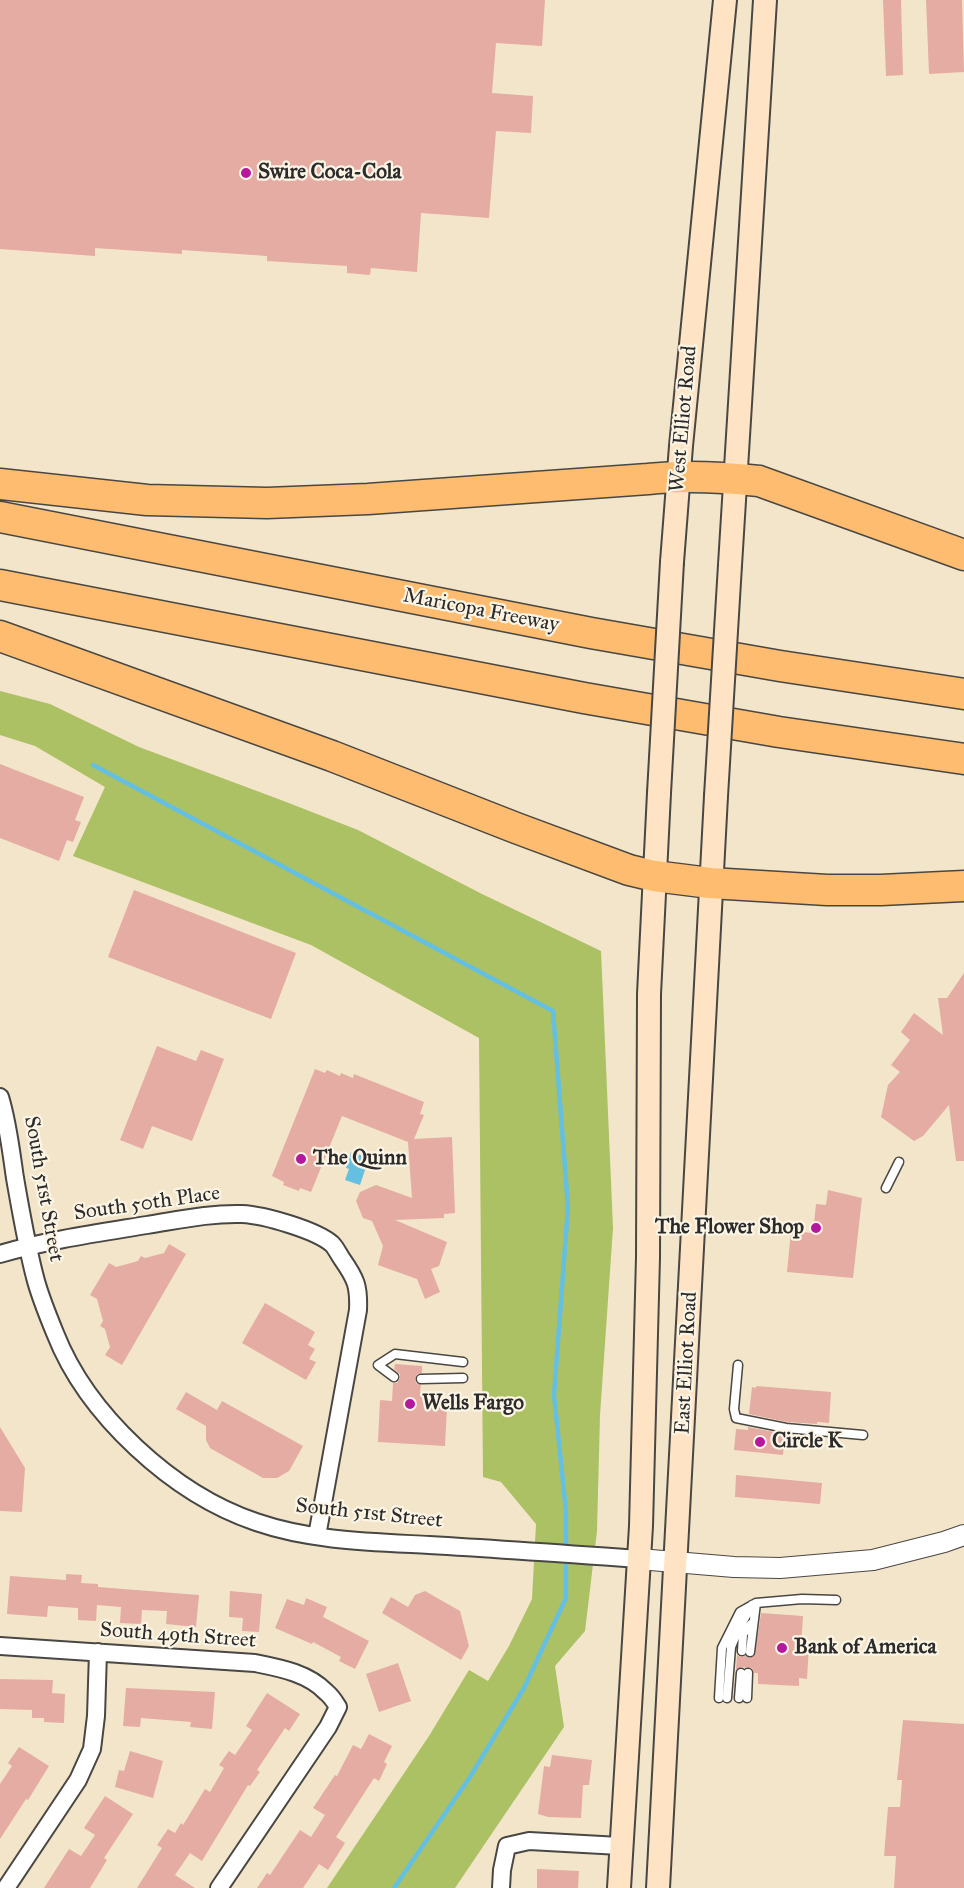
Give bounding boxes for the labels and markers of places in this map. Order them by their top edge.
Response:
place label: Swire Coca-Cola [258,160,401,186]
marker: Swire Coca-Cola [239,166,253,180]
place label: The Quinn [313,1146,407,1172]
marker: The Quinn [294,1152,308,1166]
place label: The Flower Shop [655,1215,804,1241]
marker: The Flower Shop [809,1221,823,1235]
place label: Wells Fargo [422,1391,524,1417]
marker: Wells Fargo [403,1397,417,1411]
place label: Circle K [772,1429,843,1455]
marker: Circle K [753,1435,767,1449]
place label: Bank of America [794,1635,936,1661]
marker: Bank of America [775,1641,789,1655]

